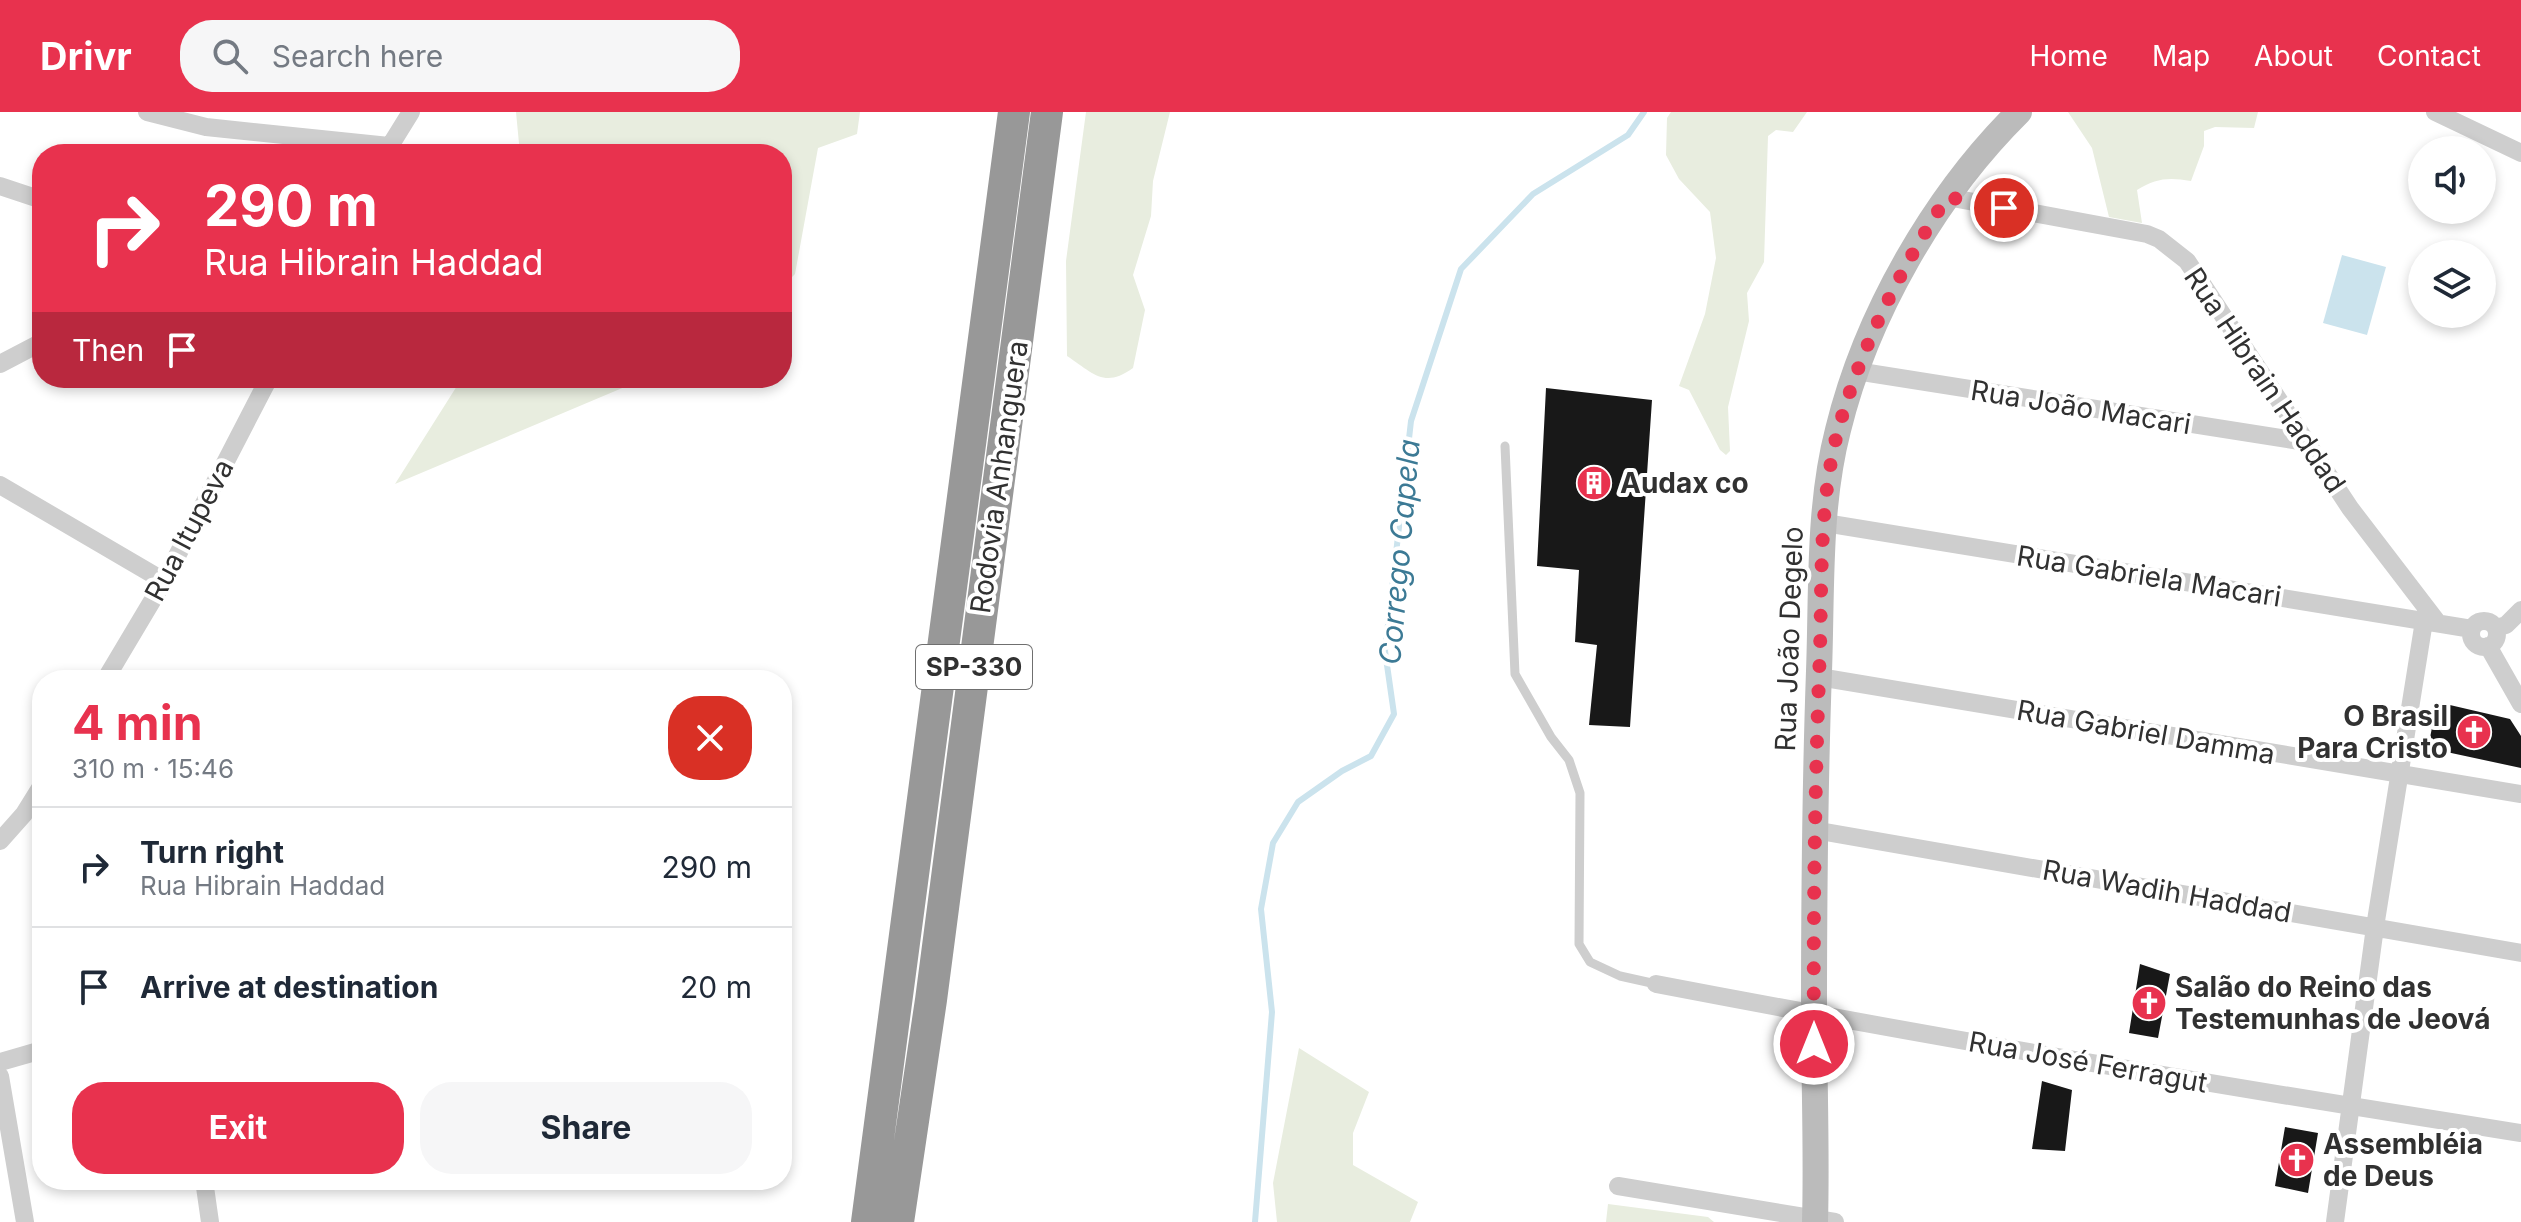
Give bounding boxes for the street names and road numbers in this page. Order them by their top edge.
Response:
street label: Rua Hibrain Haddad [2177,261,2353,499]
street label: Rodovia Anhanguera [963,339,1035,615]
street label: Rua João Macari [1969,373,2193,441]
street label: Rua Itupeva [137,453,241,607]
street label: Rua João Degelo [1768,526,1810,752]
street label: Rua Gabriela Macari [2014,538,2284,614]
road number: SP-330 [916,645,1032,689]
street label: Rua Gabriel Damma [2014,693,2278,771]
street label: Rua Wadih Haddad [2040,852,2294,930]
street label: Rua José Ferragut [1966,1024,2210,1100]

